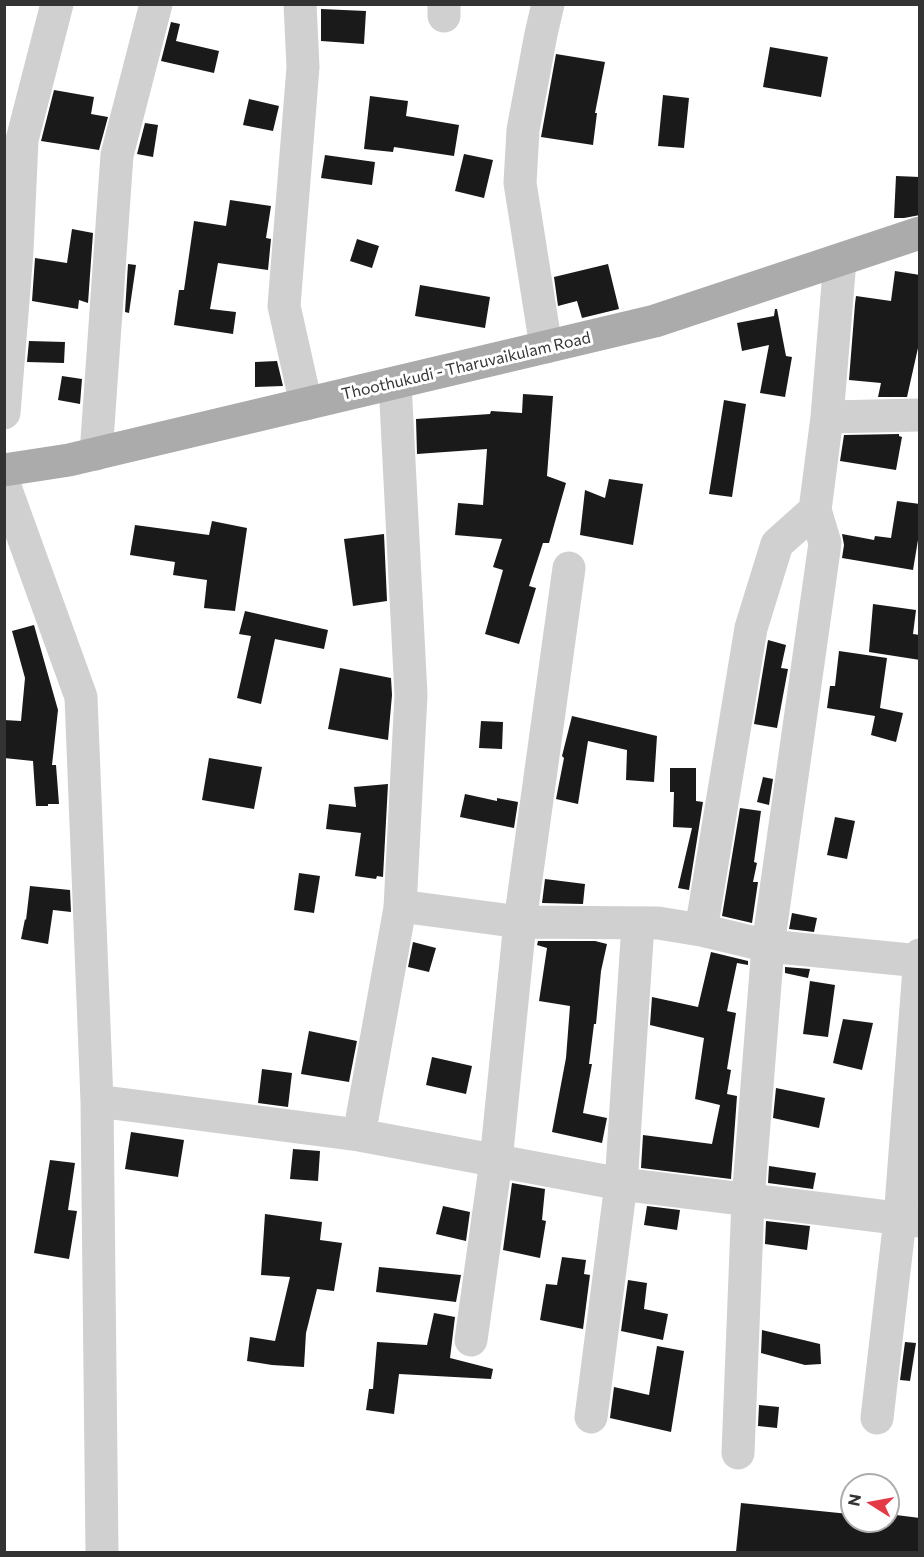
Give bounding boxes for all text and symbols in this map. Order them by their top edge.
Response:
street label: Thoothukudi - Tharuvaikulam Road [340,328,592,404]
north arrow [840,1473,900,1533]
text: N [843,1492,864,1508]

